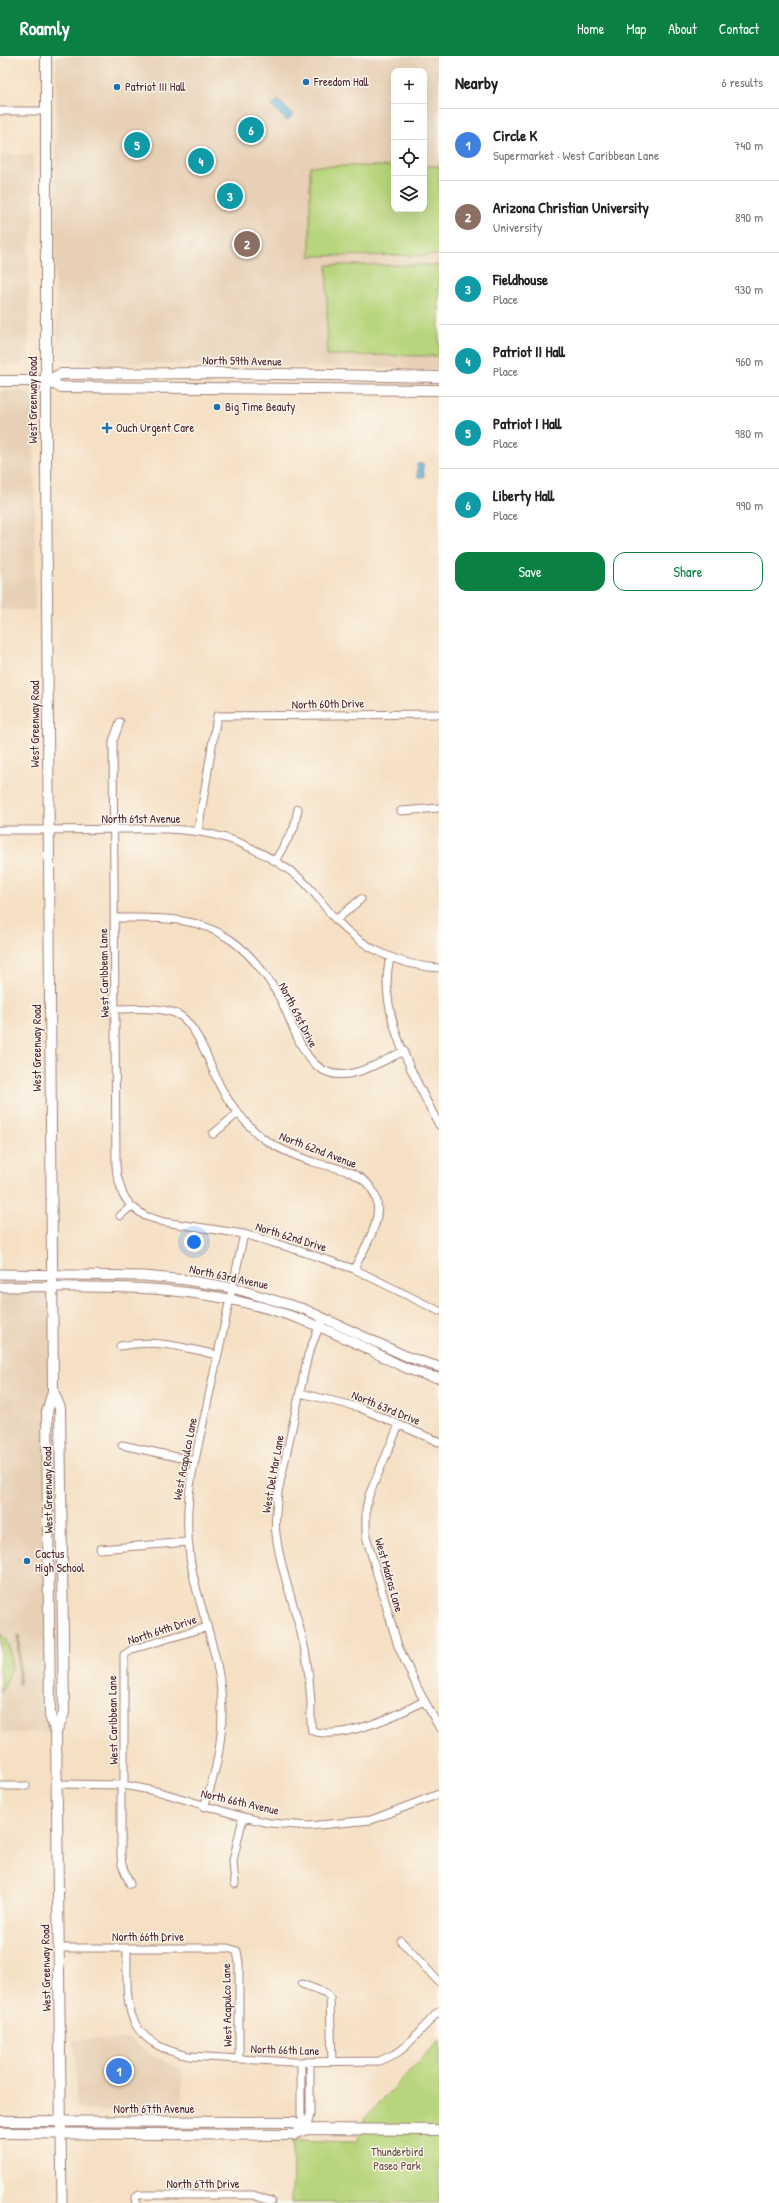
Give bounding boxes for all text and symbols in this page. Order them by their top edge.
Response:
text: Roamly [20,15,70,41]
text: Home [577,19,604,38]
text: Map [626,19,646,38]
text: About [668,19,697,38]
text: Contact [719,19,759,38]
map controls [391,68,427,212]
button: + [391,68,427,104]
text: Nearby [455,71,498,94]
place label: Freedom Hall [313,73,369,90]
text: 6 results [722,73,763,91]
marker: Freedom Hall [301,77,311,87]
place label: Patriot III Hall [125,78,186,95]
marker: Patriot III Hall [112,82,122,92]
button: − [391,104,427,140]
pin: 6 [238,115,264,145]
text: Circle K [493,125,537,146]
pin: 5 [124,130,150,160]
text: 1 [466,136,470,154]
text: 740 m [734,136,763,154]
button: locate [391,140,427,176]
pin: 4 [188,146,214,176]
text: Supermarket · West Caribbean Lane [493,146,659,164]
button: layers [391,176,427,212]
pin: 3 [217,181,243,211]
text: Arizona Christian University [493,197,649,218]
text: 2 [465,208,471,226]
text: 890 m [735,208,763,226]
text: University [493,218,542,236]
pin: 2 [234,229,260,259]
text: Fieldhouse [493,269,548,290]
text: 3 [465,280,471,298]
text: 930 m [735,280,763,298]
text: Place [493,290,518,308]
text: Patriot II Hall [493,341,565,362]
street label: North 59th Avenue [202,351,282,370]
text: 4 [466,352,470,370]
text: 960 m [735,352,763,370]
street label: West Greenway Road [24,356,41,443]
text: Place [493,362,518,380]
place label: Big Time Beauty [225,398,295,415]
marker: Big Time Beauty [212,402,222,412]
text: Patriot I Hall [493,413,561,434]
place label: Ouch Urgent Care [116,419,194,436]
marker: Ouch Urgent Care [101,422,113,434]
text: 5 [465,424,471,442]
text: 980 m [735,424,763,442]
text: Place [493,434,518,452]
text: Liberty Hall [493,485,554,506]
text: 6 [465,496,471,514]
text: 990 m [736,496,763,514]
text: Place [493,506,518,524]
button: Save [455,552,605,591]
button: Share [613,552,763,591]
street label: West Greenway Road [26,680,43,767]
street label: North 60th Drive [292,694,365,713]
street label: North 61st Avenue [102,810,181,827]
street label: West Caribbean Lane [94,928,113,1018]
street label: North 61st Drive [275,979,322,1050]
street label: West Greenway Road [28,1004,45,1091]
street label: North 62nd Avenue [277,1127,359,1172]
street label: North 62nd Drive [253,1218,329,1255]
your location [184,1232,204,1252]
street label: North 63rd Avenue [188,1260,270,1293]
street label: North 63rd Drive [349,1386,423,1429]
street label: West Acapulco Lane [168,1416,201,1502]
street label: West Del Mar Lane [257,1433,288,1514]
street label: West Greenway Road [38,1446,57,1534]
street label: West Madras Lane [371,1536,408,1614]
place label: Cactus High School [35,1545,85,1576]
marker: Cactus High School [22,1556,32,1566]
street label: North 64th Drive [125,1610,199,1649]
street label: West Caribbean Lane [103,1675,122,1765]
street label: North 66th Avenue [199,1784,281,1819]
street label: West Greenway Road [36,1924,55,2012]
street label: North 66th Drive [112,1928,184,1945]
street label: West Acapulco Lane [217,1963,236,2047]
street label: North 66th Lane [250,2040,320,2059]
pin: 1 [106,2056,132,2086]
street label: North 67th Avenue [114,2100,195,2117]
park label: Thunderbird Paseo Park [371,2143,423,2174]
street label: North 67th Drive [166,2175,240,2192]

